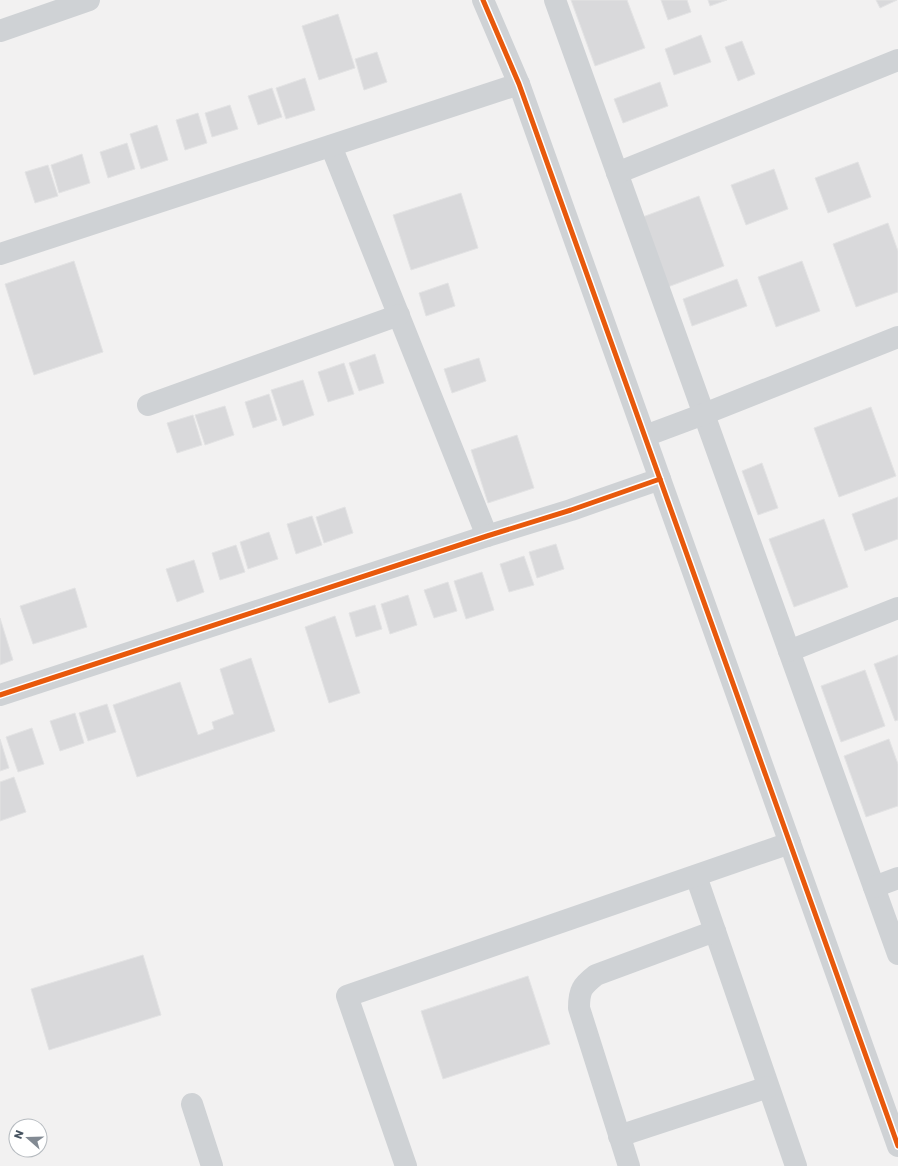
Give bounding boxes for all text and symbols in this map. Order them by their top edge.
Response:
north arrow [8,1118,48,1158]
text: N [10,1128,28,1141]

